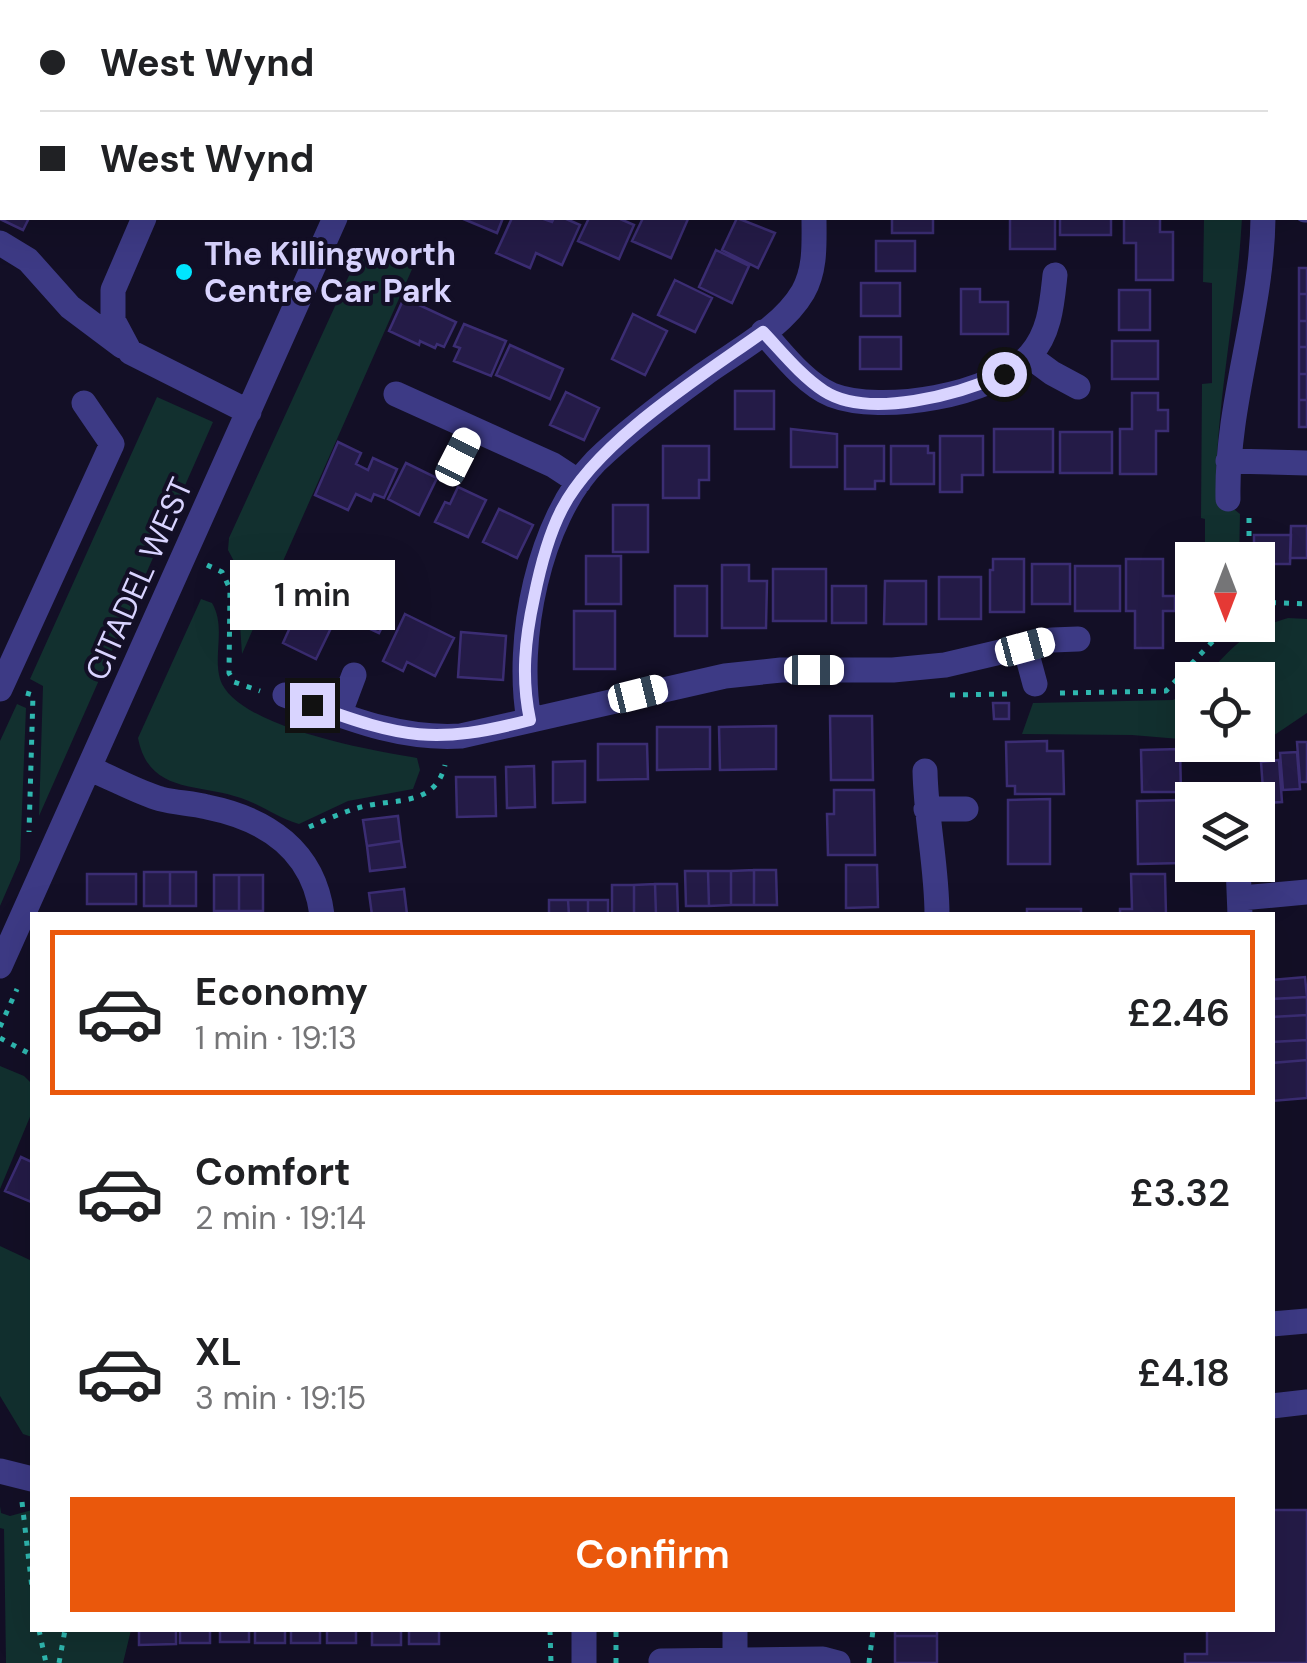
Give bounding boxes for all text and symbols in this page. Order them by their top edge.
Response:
text: West Wynd [100,38,315,88]
text: West Wynd [100,134,315,184]
place label: The Killingworth Centre Car Park [204,233,456,312]
marker: The Killingworth Centre Car Park [173,261,195,283]
route start [982,352,1027,397]
car [431,423,485,491]
street label: CITADEL WEST [76,471,202,687]
north arrow [1175,542,1275,642]
map controls [1175,542,1275,882]
callout: 1 min [230,560,394,630]
text: 1 min [274,574,351,616]
car [992,625,1058,669]
car [784,655,844,685]
button: locate [1175,662,1275,762]
car [605,672,671,716]
route end [290,683,335,728]
button: layers [1175,782,1275,882]
text: Economy [195,967,368,1017]
icon: car [75,968,165,1058]
text: £2.46 [1127,988,1230,1038]
text: 1 min · 19:13 [195,1017,357,1059]
text: Comfort [195,1147,351,1197]
icon: car [75,1148,165,1238]
text: £3.32 [1130,1168,1230,1218]
text: 2 min · 19:14 [195,1197,366,1239]
text: XL [195,1327,242,1377]
icon: car [75,1328,165,1418]
text: £4.18 [1137,1348,1230,1398]
text: 3 min · 19:15 [195,1377,366,1419]
button: Confirm [70,1497,1235,1612]

